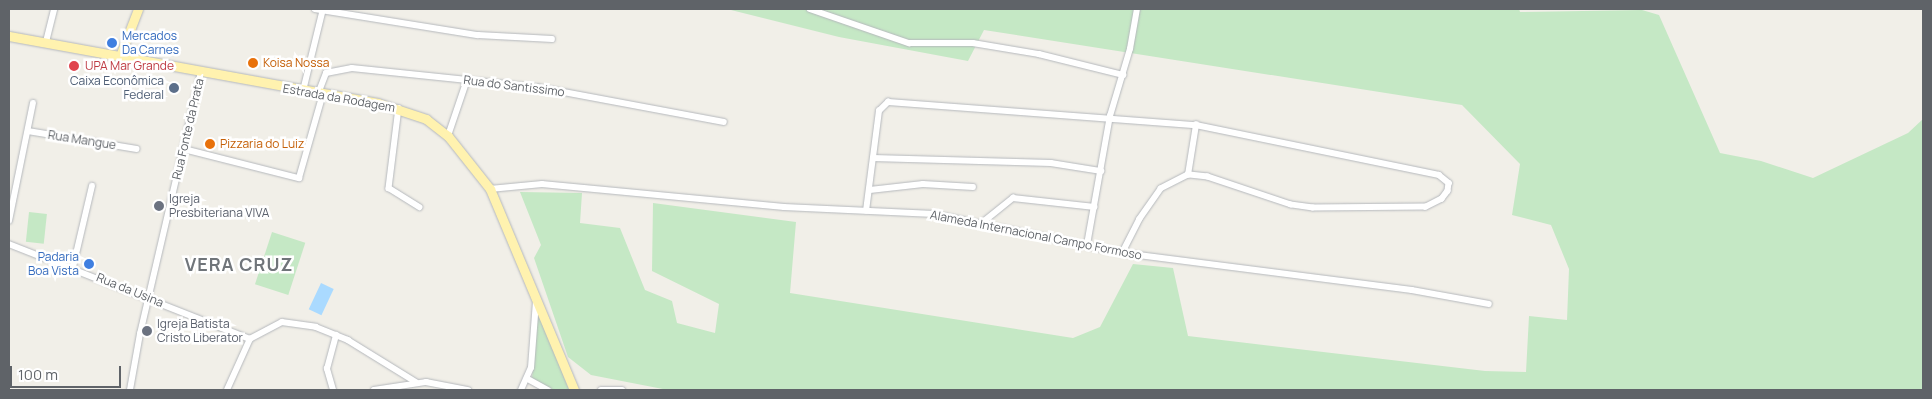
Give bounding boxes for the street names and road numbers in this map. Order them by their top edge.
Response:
street label: Rua do Santissimo [463,73,565,99]
street label: Rua Fonte da Prata [169,77,207,181]
street label: Estrada da Rodagem [282,81,396,115]
street label: Rua Mangue [47,128,117,152]
street label: Alameda Internacional Campo Formoso [929,207,1143,263]
street label: Rua da Usina [94,270,166,310]

